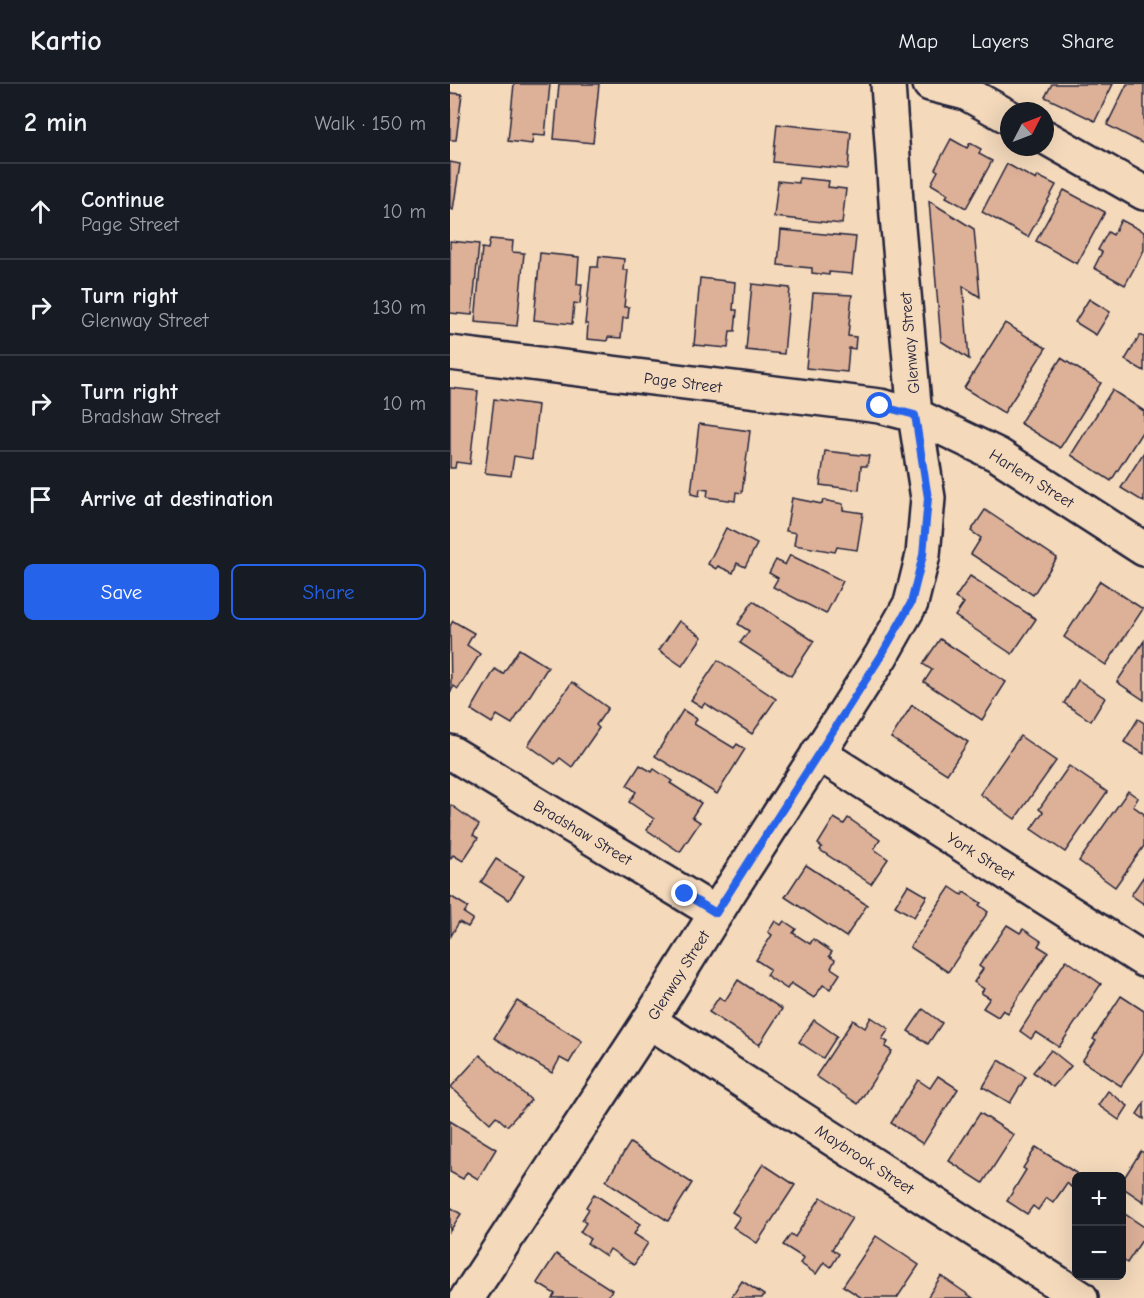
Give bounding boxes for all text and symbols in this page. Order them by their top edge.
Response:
text: Kartio [30,25,102,57]
text: Map [899,29,938,53]
text: Layers [971,29,1029,53]
text: Share [1062,29,1114,53]
north arrow [1000,102,1054,156]
text: 2 min [24,108,87,138]
text: Walk · 150 m [315,112,426,135]
text: Continue [81,187,164,213]
icon: ahead [24,195,57,228]
text: 10 m [383,200,426,223]
text: Page Street [81,213,179,236]
text: Turn right [81,283,178,309]
icon: right [24,291,57,324]
street label: Glenway Street [897,291,923,394]
text: 130 m [373,296,426,319]
text: Glenway Street [81,309,208,332]
street label: Page Street [643,369,723,397]
text: Turn right [81,379,178,405]
icon: right [24,387,57,420]
text: 10 m [383,392,426,415]
route start [866,392,892,418]
text: Bradshaw Street [81,405,220,428]
street label: Harlem Street [986,446,1077,512]
icon: arrive [24,483,57,516]
text: Arrive at destination [81,486,273,512]
button: Save [24,564,219,620]
button: Share [231,564,426,620]
street label: Bradshaw Street [530,797,635,869]
street label: York Street [943,829,1018,885]
route end [671,880,697,906]
street label: Glenway Street [644,927,714,1024]
street label: Maybrook Street [812,1121,917,1199]
map controls [1072,1172,1126,1280]
button: + [1072,1172,1126,1226]
button: − [1072,1226,1126,1280]

